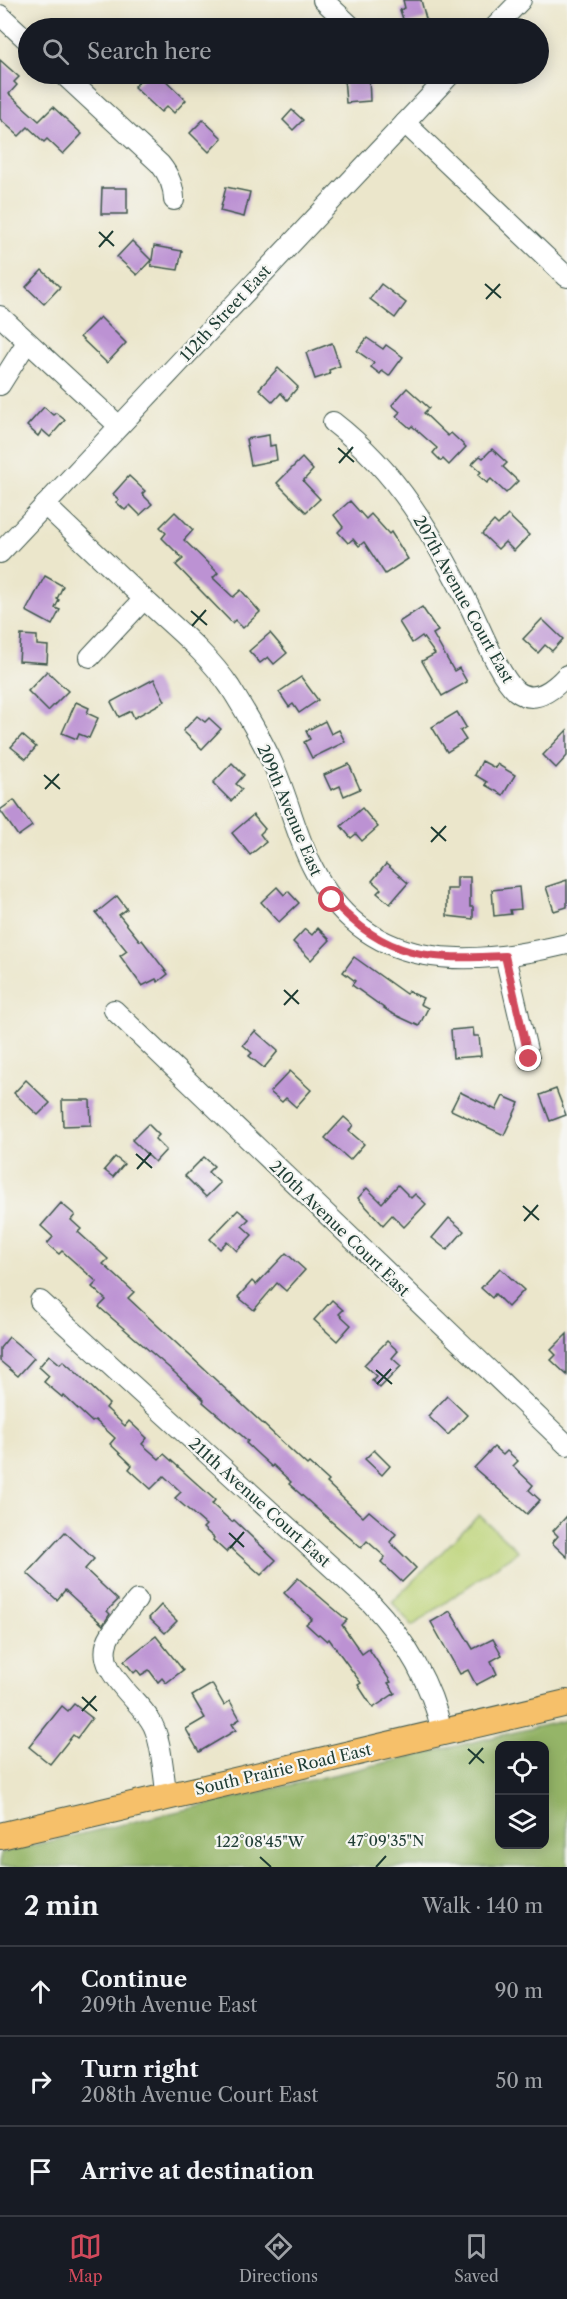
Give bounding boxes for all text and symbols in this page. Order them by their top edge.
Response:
search box [18,18,549,84]
icon: search [39,35,72,68]
text: Search here [87,38,212,65]
street label: 112th Street East [175,261,275,365]
street label: 207th Avenue Court East [410,512,519,686]
street label: 209th Avenue East [253,741,327,879]
route start [318,886,344,912]
route end [515,1045,541,1071]
street label: 210th Avenue Court East [266,1156,414,1300]
street label: 211th Avenue Court East [185,1433,335,1571]
street label: South Prairie Road East [193,1739,373,1799]
map controls [495,1741,549,1849]
button: locate [495,1741,549,1795]
button: layers [495,1795,549,1849]
text: 47°09'35"N [348,1831,424,1850]
text: 122°08'45"W [216,1832,305,1851]
text: 2 min [24,1890,99,1922]
text: Walk · 140 m [422,1894,543,1918]
text: Continue [81,1966,187,1993]
icon: ahead [24,1975,57,2008]
text: 90 m [495,1979,543,2003]
text: 209th Avenue East [81,1993,257,2017]
text: Turn right [81,2056,199,2083]
icon: right [24,2065,57,2098]
text: 50 m [496,2069,543,2093]
text: 208th Avenue Court East [81,2083,318,2107]
icon: arrive [24,2155,57,2188]
text: Arrive at destination [81,2158,314,2185]
tab: Map [68,2230,103,2286]
tab: Directions [239,2230,318,2286]
tab: Saved [454,2230,499,2286]

